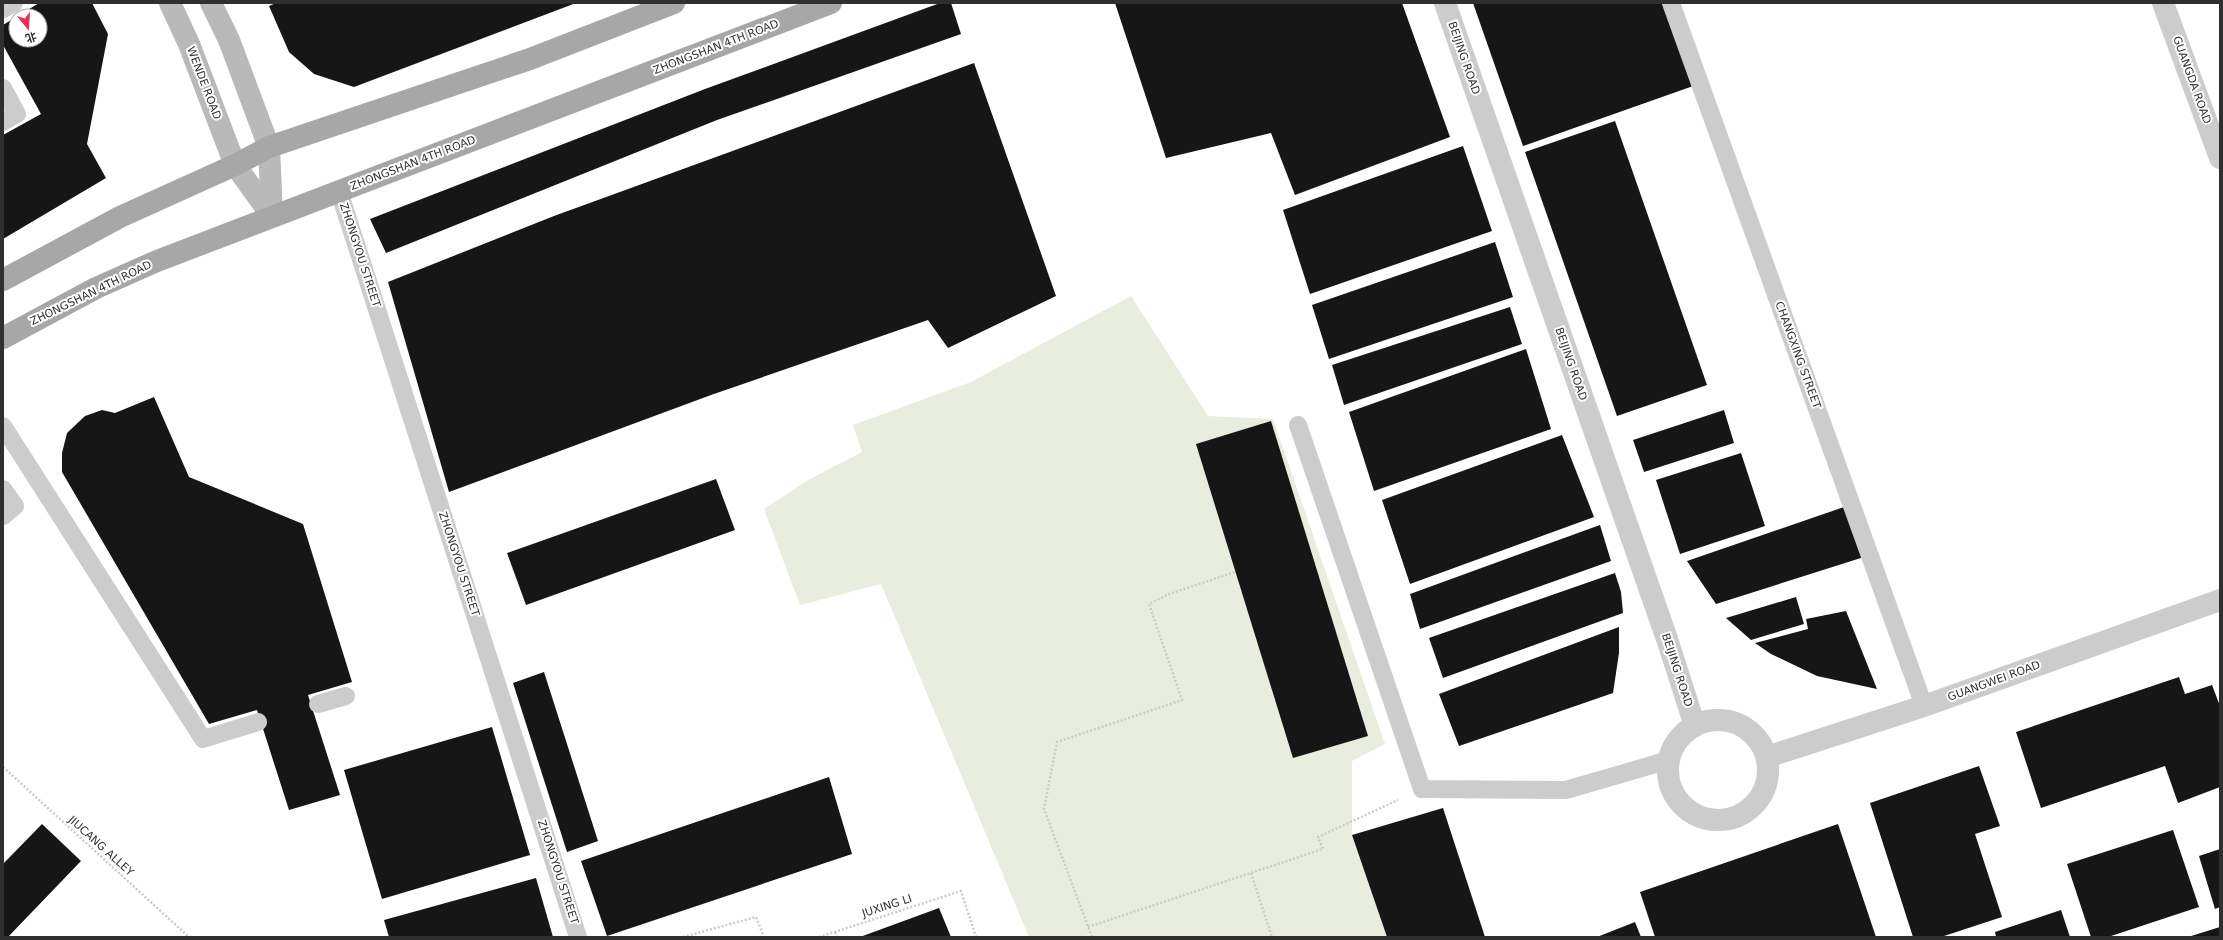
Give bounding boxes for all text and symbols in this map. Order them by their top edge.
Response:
north arrow [8,8,48,48]
street label: ZHONGSHAN 4TH ROAD [651,17,781,77]
street label: BEIJING ROAD [1445,20,1483,96]
text: 北 [24,29,38,45]
street label: GUANGDA ROAD [2170,34,2214,126]
street label: WENDE ROAD [184,45,224,121]
street label: ZHONGSHAN 4TH ROAD [348,133,478,193]
street label: ZHONGYOU STREET [337,201,383,309]
street label: ZHONGSHAN 4TH ROAD [28,258,154,328]
street label: CHANGXING STREET [1773,300,1824,411]
street label: BEIJING ROAD [1552,326,1590,402]
street label: ZHONGYOU STREET [436,510,482,618]
street label: BEIJING ROAD [1659,632,1695,708]
street label: GUANGWEI ROAD [1946,658,2042,704]
street label: JIUCANG ALLEY [65,813,137,879]
street label: ZHONGYOU STREET [535,818,581,926]
street label: JUXING LI [859,892,914,920]

